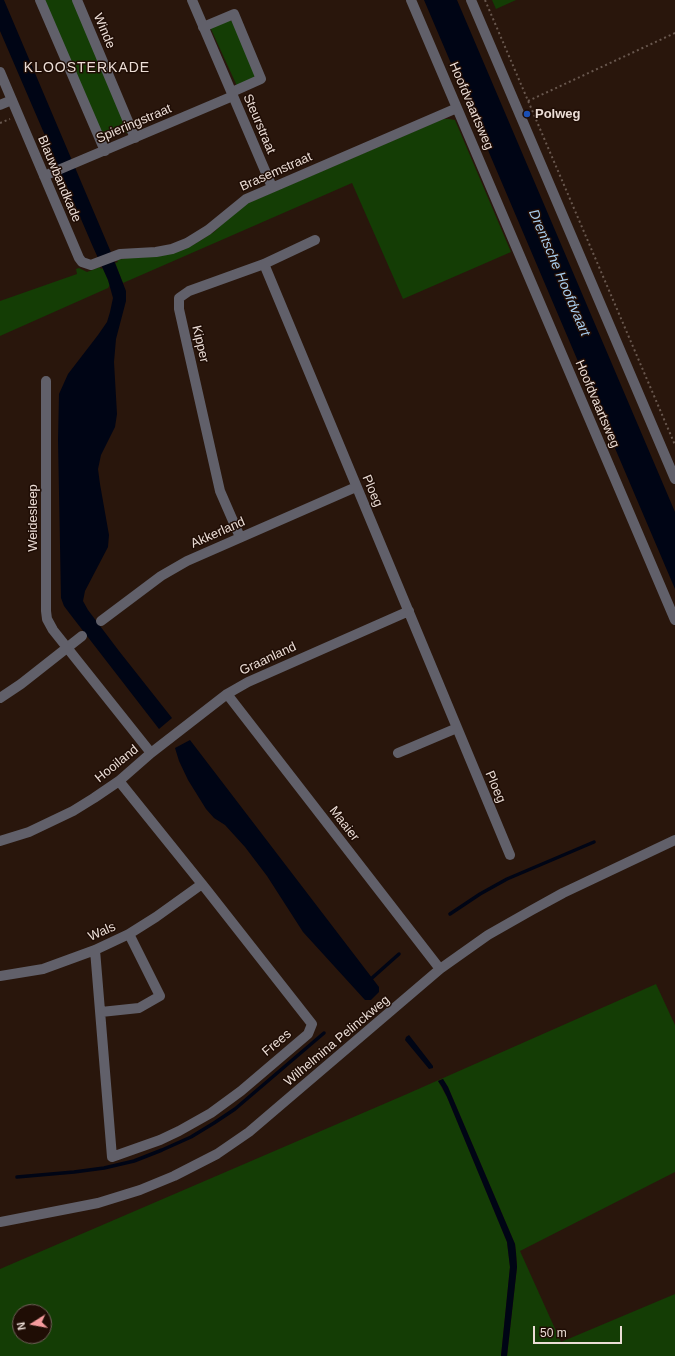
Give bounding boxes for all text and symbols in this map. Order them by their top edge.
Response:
street label: Winde [90,11,118,51]
district label: KLOOSTERKADE [24,60,150,76]
street label: Hoofdvaartsweg [445,60,497,152]
street label: Steurstraat [239,92,279,156]
street label: Spieringstraat [94,101,174,147]
place label: Polweg [535,106,581,122]
marker: Polweg [522,109,532,119]
street label: Blauwbandkade [34,133,84,225]
street label: Brasemstraat [238,149,314,195]
water label: Drentsche Hoofdvaart [525,207,593,339]
street label: Kipper [188,324,212,364]
street label: Hoofdvaartsweg [571,358,623,450]
street label: Ploeg [358,473,386,509]
street label: Weidesleep [25,484,41,552]
street label: Akkerland [188,514,248,552]
street label: Graanland [237,639,299,679]
street label: Hooiland [92,742,142,786]
street label: Ploeg [481,769,509,805]
street label: Maaier [326,804,362,844]
street label: Wals [86,919,118,945]
street label: Wilhelmina Pelinckweg [281,992,393,1090]
street label: Frees [259,1026,295,1060]
north arrow [12,1304,52,1344]
scale bar [535,1318,624,1344]
text: N [15,1321,28,1331]
text: 50 m [540,1326,567,1340]

